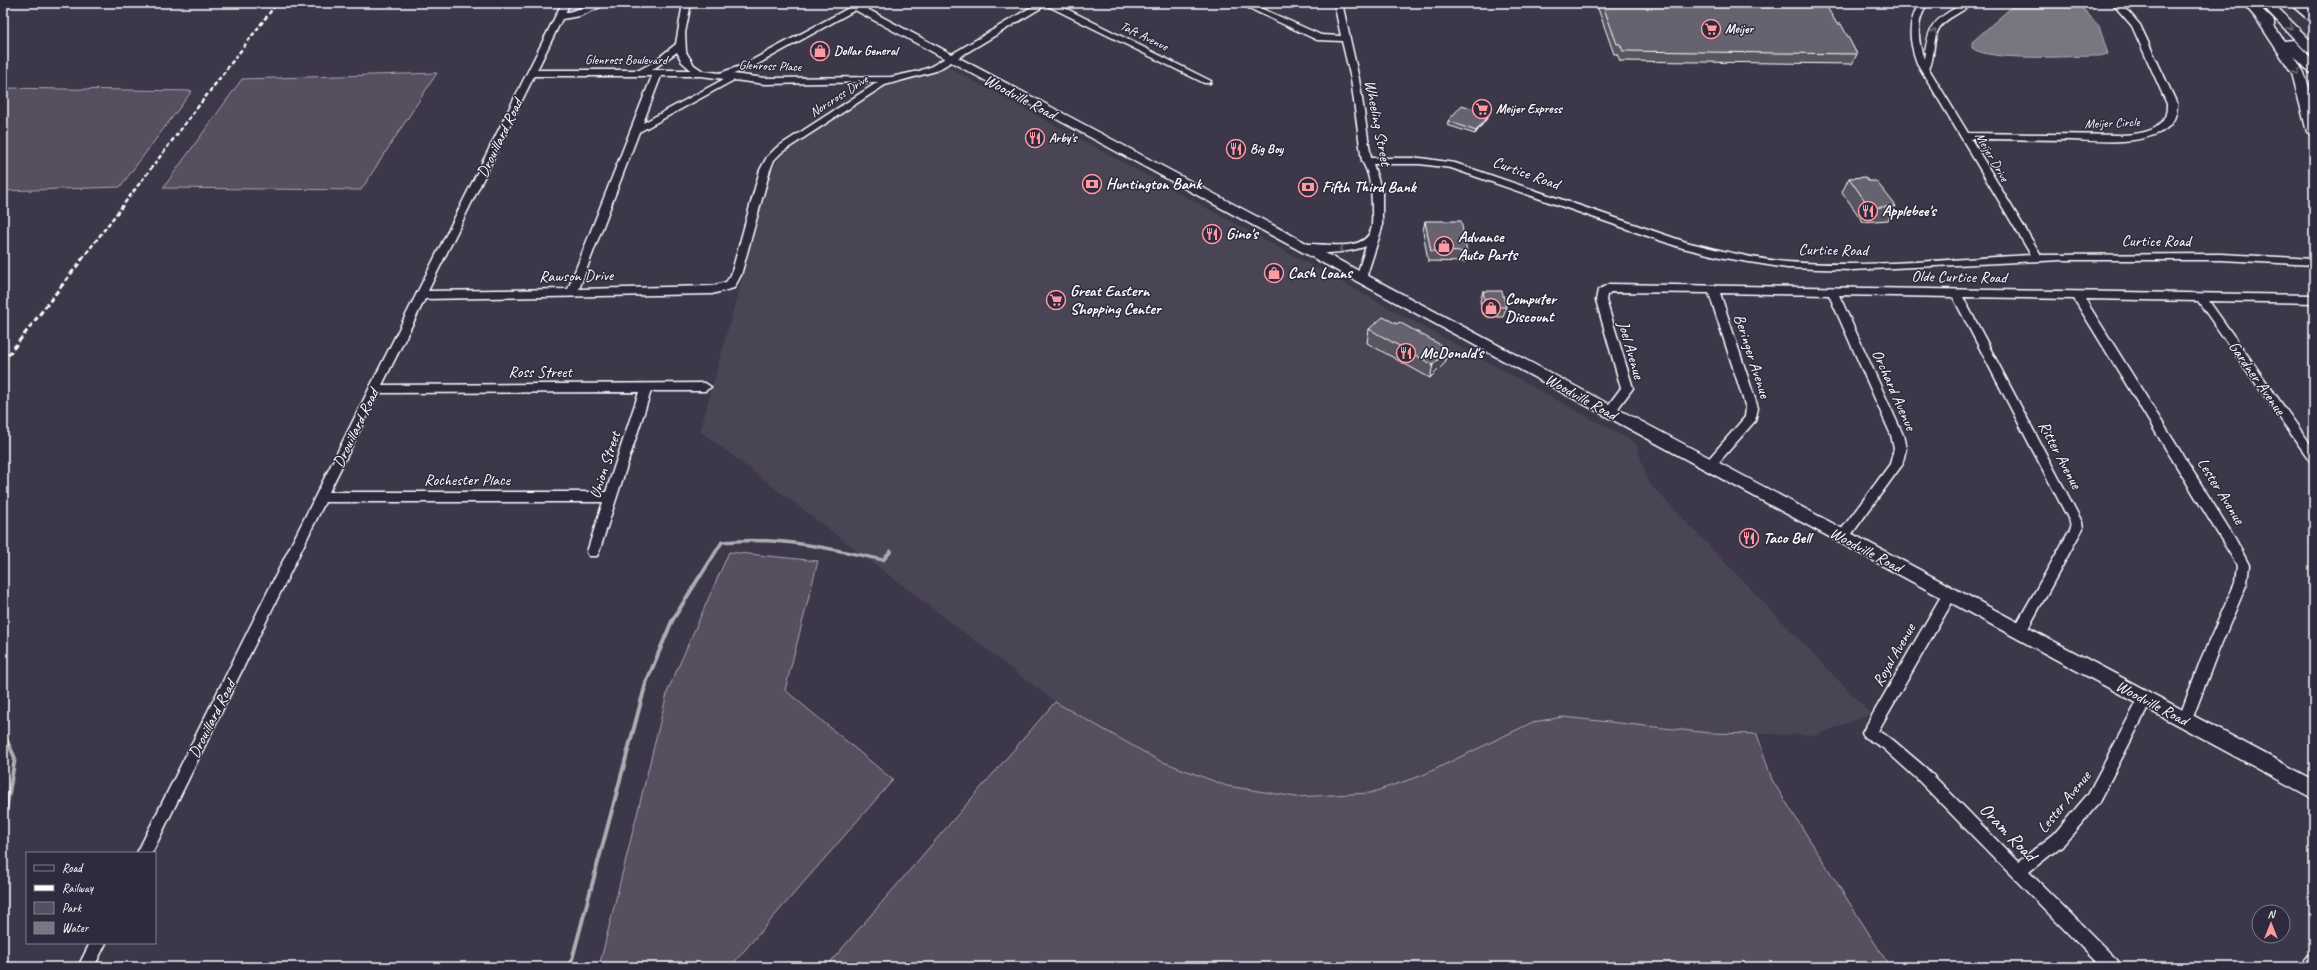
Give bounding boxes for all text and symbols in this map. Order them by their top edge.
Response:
street label: Taft Avenue [1118,18,1171,55]
supermarket icon: Meijer [1700,18,1722,40]
place label: Meijer [1725,21,1754,37]
one-way arrow [2285,22,2293,30]
one-way arrow [1929,29,1937,37]
shop icon: Dollar General [809,40,831,62]
place label: Dollar General [834,43,900,59]
street label: Glenross Boulevard [585,52,669,68]
street label: Glenross Place [739,57,802,75]
one-way arrow [2292,68,2300,75]
street label: Woodville Road [981,70,1062,126]
street label: Norcross Drive [807,71,872,121]
street label: Wheeling Street [1360,78,1396,169]
street label: Drouillard Road [472,93,529,181]
supermarket icon: Meijer Express [1471,98,1493,120]
place label: Meijer Express [1496,101,1563,117]
street label: Meijer Circle [2084,114,2141,132]
restaurant icon: Arby's [1024,127,1046,149]
place label: Arby's [1049,130,1078,146]
street label: Meijer Drive [1972,130,2013,185]
restaurant icon: Big Boy [1225,138,1247,160]
place label: Big Boy [1250,141,1285,157]
street label: Curtice Road [1490,152,1564,195]
bank icon: Huntington Bank [1081,173,1103,195]
place label: Huntington Bank [1106,174,1203,194]
bank icon: Fifth Third Bank [1297,176,1319,198]
place label: Fifth Third Bank [1322,177,1418,197]
restaurant icon: Applebee's [1857,200,1879,222]
place label: Applebee's [1882,201,1937,221]
restaurant icon: Gino's [1201,223,1223,245]
place label: Gino's [1226,224,1259,244]
place label: Advance Auto Parts [1458,227,1519,265]
street label: Curtice Road [2121,231,2193,251]
shop icon: Advance Auto Parts [1433,235,1455,257]
street label: Curtice Road [1798,239,1870,261]
one-way arrow [1339,244,1345,253]
shop icon: Cash Loans [1263,262,1285,284]
place label: Cash Loans [1288,263,1353,283]
street label: Rawson Drive [539,265,615,287]
street label: Olde Curtice Road [1911,266,2010,288]
place label: Great Eastern Shopping Center [1070,281,1163,319]
supermarket icon: Great Eastern Shopping Center [1045,289,1067,311]
place label: Computer Discount [1505,289,1558,327]
shop icon: Computer Discount [1480,297,1502,319]
street label: Beringer Avenue [1729,312,1775,402]
street label: Joel Avenue [1613,318,1649,383]
street label: Gardner Avenue [2224,337,2291,420]
restaurant icon: McDonald's [1395,342,1417,364]
place label: McDonald's [1420,343,1485,363]
street label: Orchard Avenue [1867,346,1921,435]
street label: Ross Street [508,362,573,382]
street label: Woodville Road [1542,369,1623,426]
street label: Drouillard Road [328,383,385,471]
street label: Ritter Avenue [2034,418,2087,494]
street label: Union Street [585,427,626,501]
street label: Lester Avenue [2193,454,2250,529]
street label: Rochester Place [424,470,512,490]
street label: Woodville Road [1827,523,1908,579]
restaurant icon: Taco Bell [1738,527,1760,549]
place label: Taco Bell [1763,528,1814,548]
street label: Royal Avenue [1868,619,1921,690]
street label: Drouillard Road [184,674,241,761]
street label: Woodville Road [2113,676,2194,732]
street label: Lester Avenue [2033,765,2096,837]
street label: Oram Road [1974,798,2044,868]
legend [26,852,156,944]
text: Road [62,860,84,876]
text: Railway [62,880,94,896]
text: Park [62,900,83,916]
north arrow [2251,904,2291,944]
text: N [2268,907,2277,921]
text: Water [62,920,90,936]

